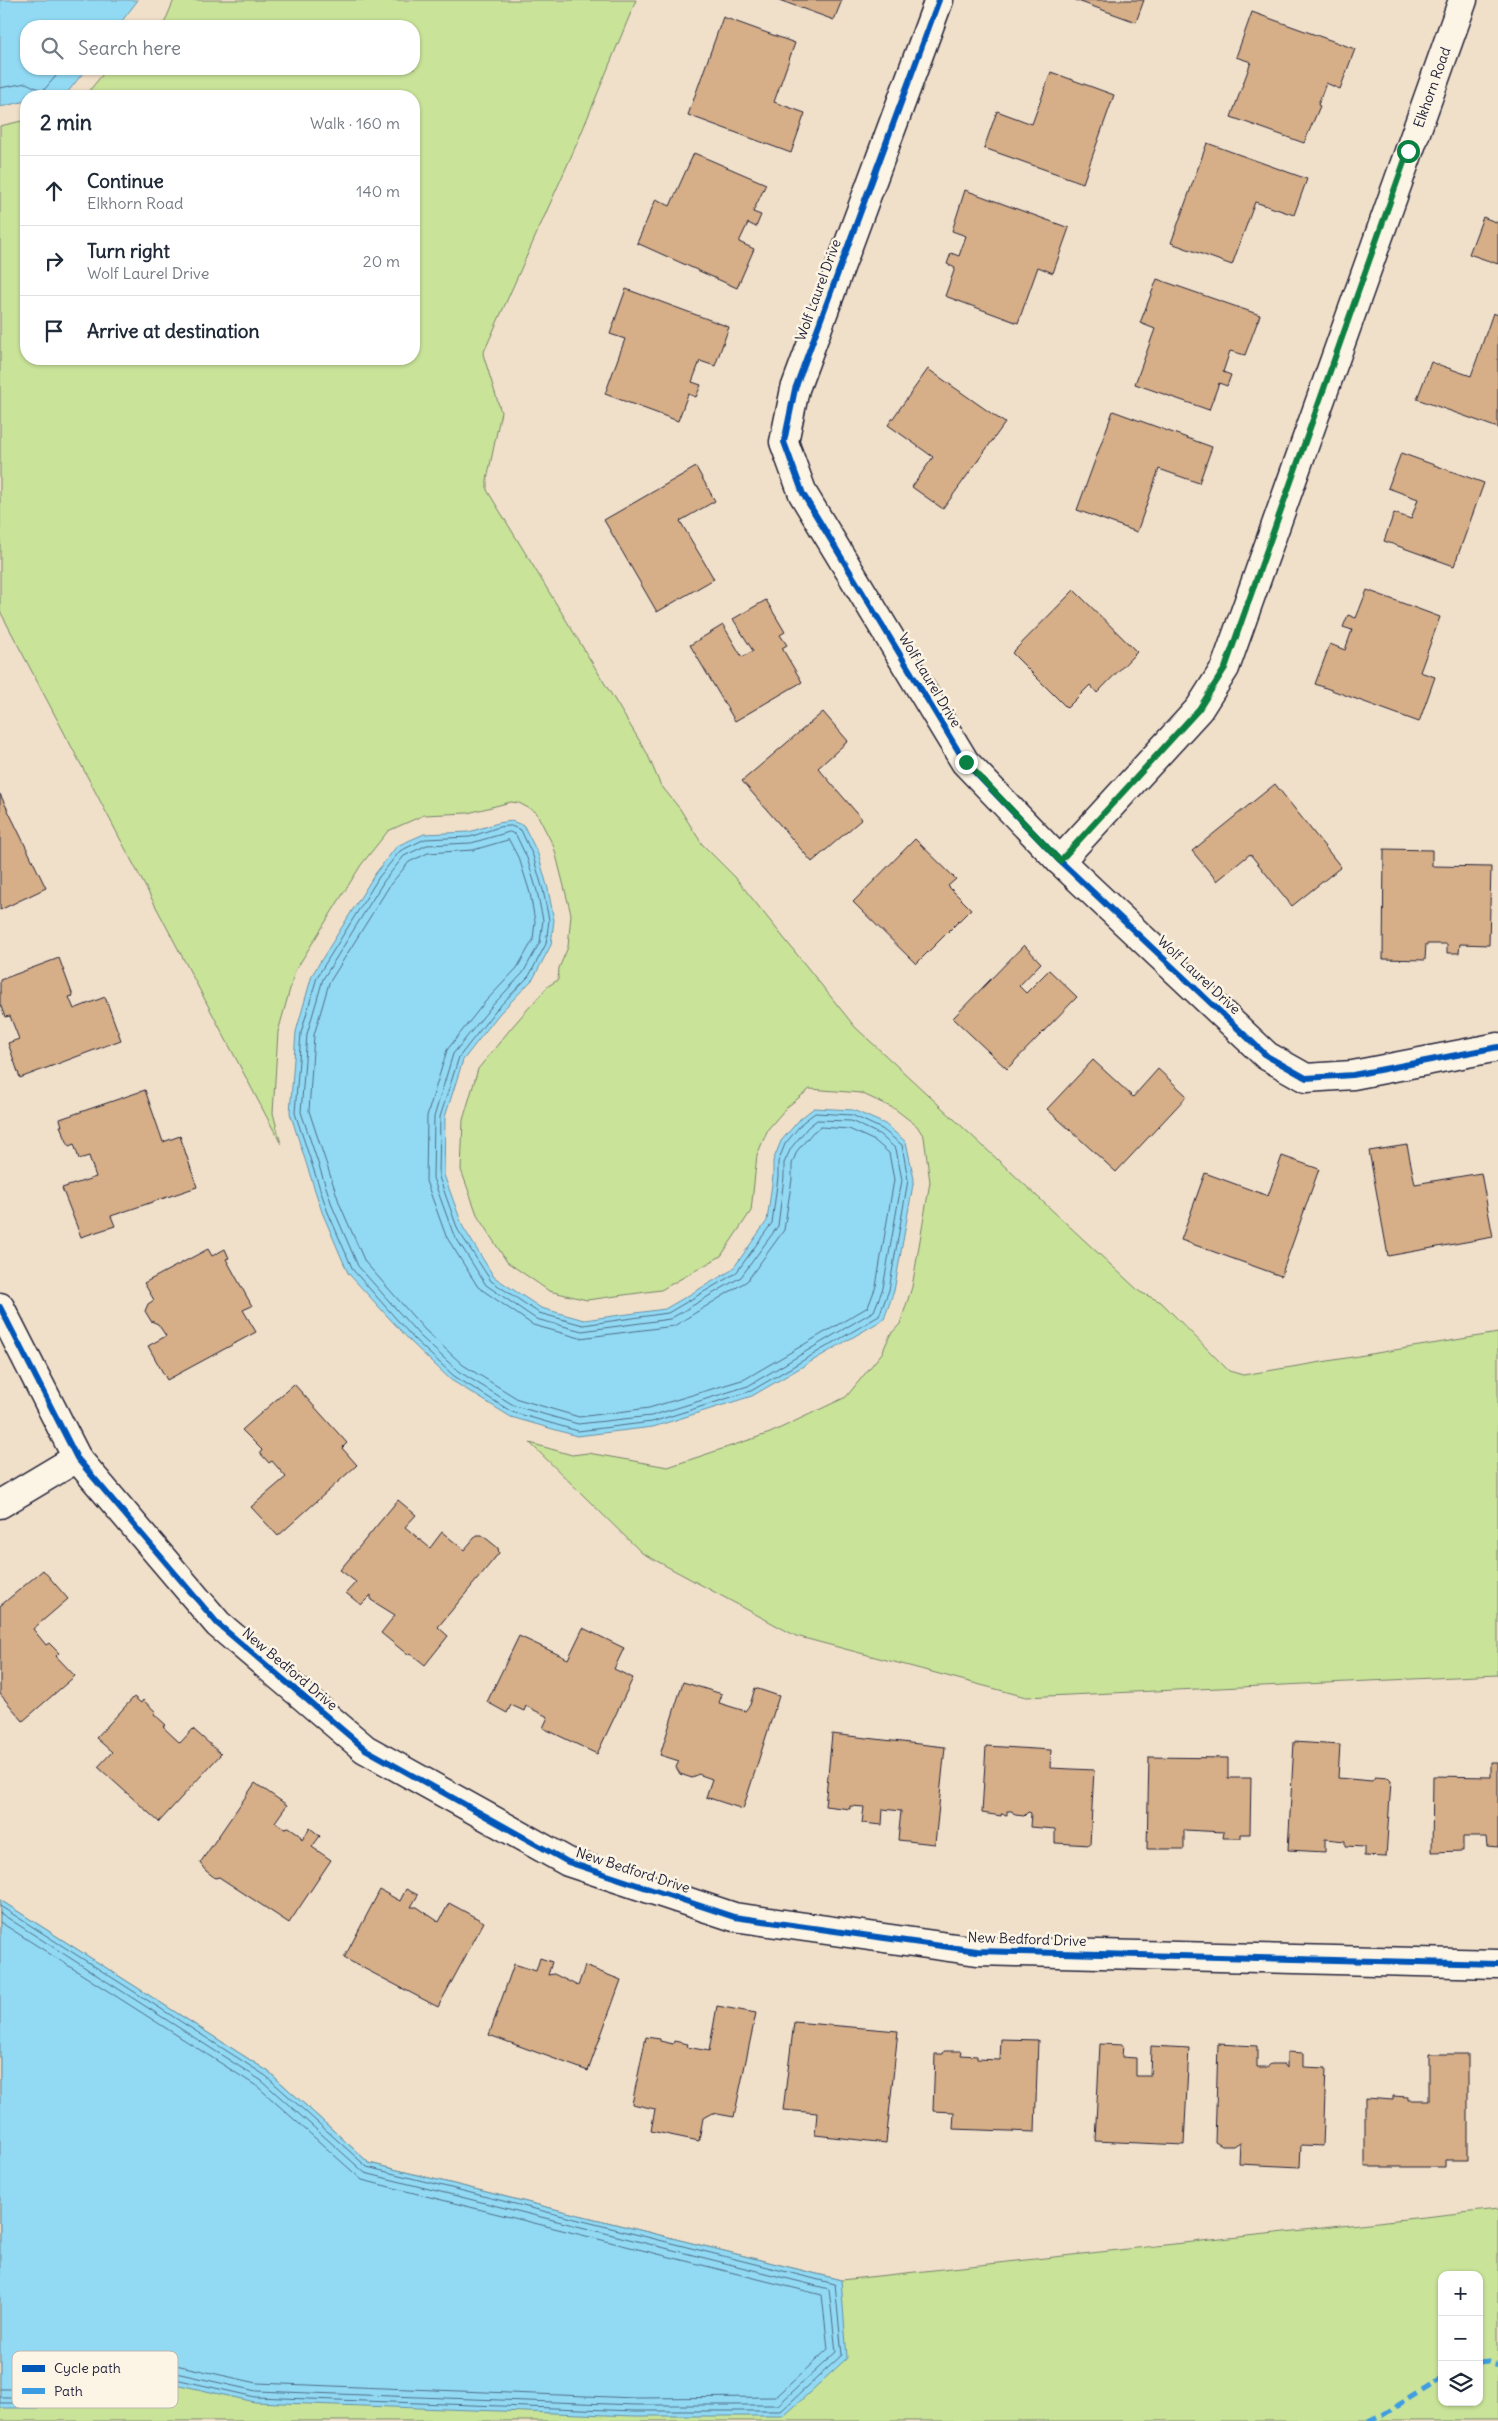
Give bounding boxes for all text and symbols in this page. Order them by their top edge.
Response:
search box [20,20,420,75]
icon: search [38,34,66,62]
text: Search here [78,36,181,60]
street label: Elkhorn Road [1409,44,1455,130]
text: 2 min [40,109,92,136]
text: Walk · 160 m [310,113,400,133]
route start [1397,140,1420,163]
text: Continue [87,169,164,193]
icon: ahead [40,177,68,205]
text: 140 m [356,181,400,201]
text: Elkhorn Road [87,193,184,213]
street label: Wolf Laurel Drive [791,237,845,343]
text: Turn right [87,239,170,263]
icon: right [40,247,68,275]
text: 20 m [363,251,400,271]
text: Wolf Laurel Drive [87,263,210,283]
icon: arrive [40,317,68,345]
text: Arrive at destination [87,319,260,343]
street label: Wolf Laurel Drive [895,629,965,731]
route end [955,751,978,774]
street label: Wolf Laurel Drive [1154,932,1244,1018]
street label: New Bedford Drive [239,1624,341,1714]
street label: New Bedford Drive [574,1843,692,1897]
street label: New Bedford Drive [967,1928,1087,1950]
map controls [1438,2271,1483,2406]
button: + [1438,2271,1483,2316]
button: − [1438,2316,1483,2361]
legend [12,2351,178,2408]
text: Cycle path [54,2359,121,2377]
button: layers [1438,2361,1483,2406]
text: Path [54,2382,83,2400]

